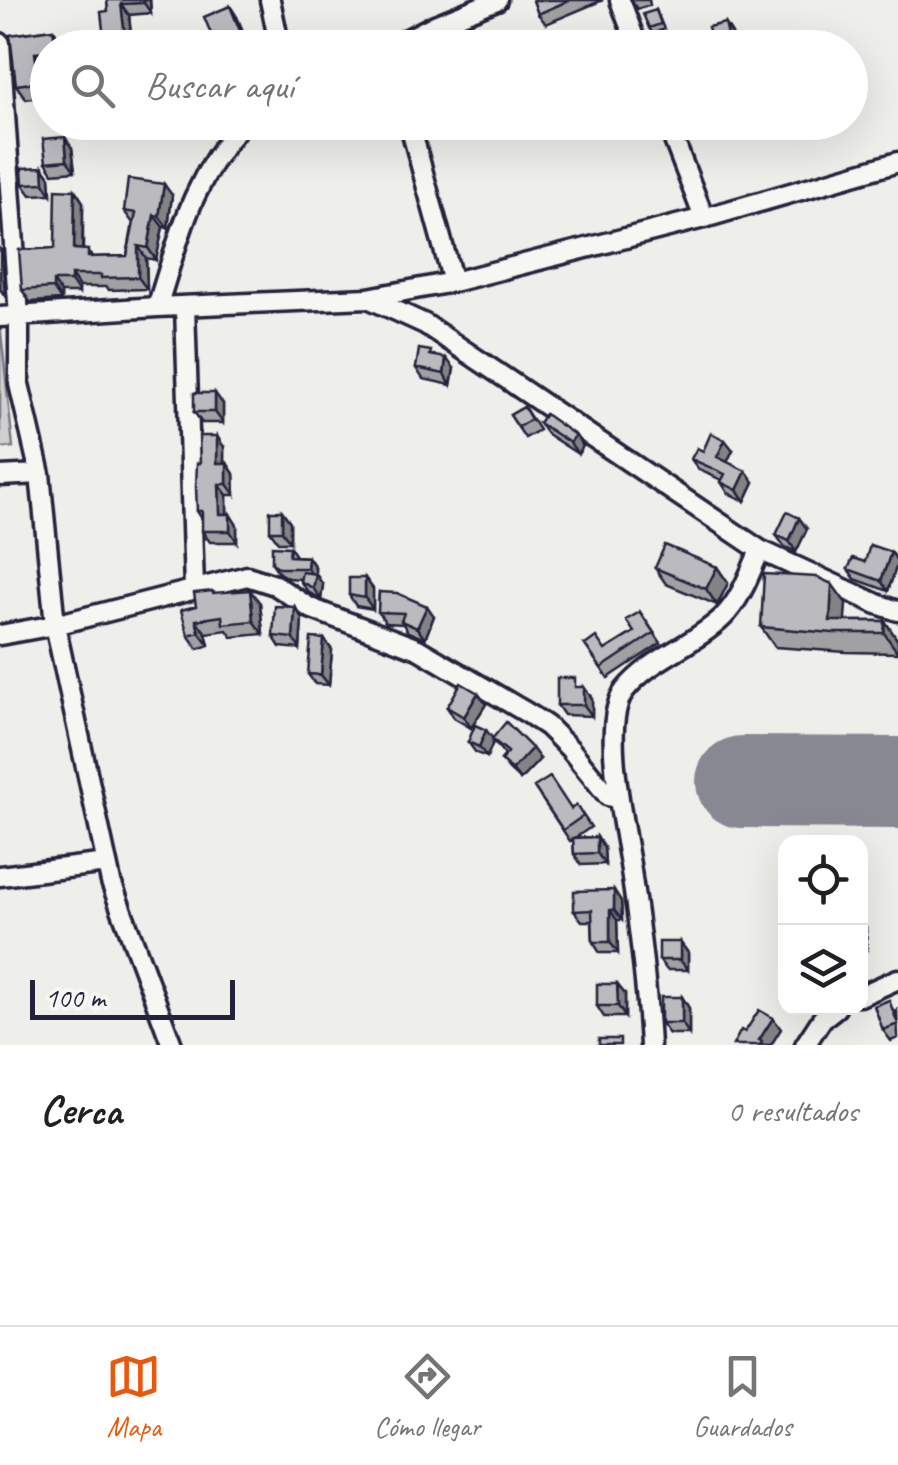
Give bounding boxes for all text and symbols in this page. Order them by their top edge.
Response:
search box [30,30,868,140]
icon: search [65,58,120,113]
text: Buscar aquí [145,62,294,109]
map controls [778,835,868,1015]
button: locate [778,835,868,925]
button: layers [778,925,868,1015]
scale bar [30,975,235,1020]
text: 100 m [45,980,105,1015]
text: Cerca [40,1084,122,1137]
text: 0 resultados [727,1090,858,1131]
tab: Mapa [106,1349,161,1444]
tab: Cómo llegar [374,1349,480,1444]
tab: Guardados [693,1349,792,1444]

